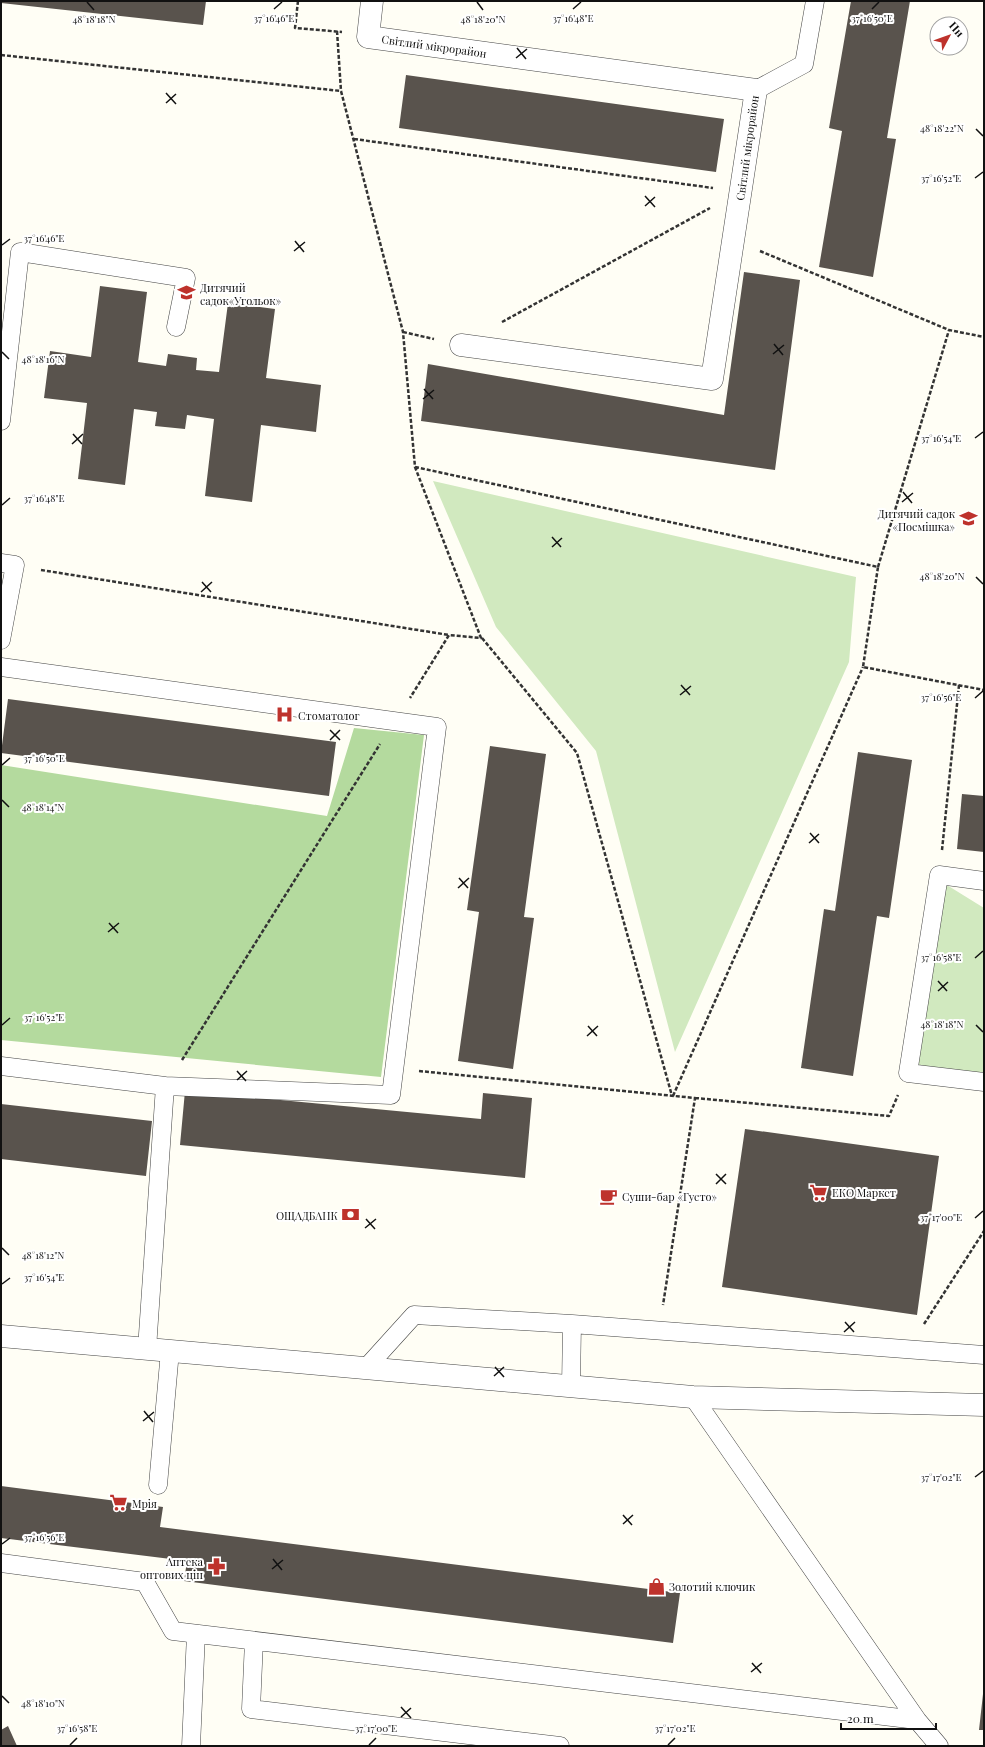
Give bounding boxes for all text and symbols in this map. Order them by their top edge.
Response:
text: 37°16'46"E [254,11,294,25]
text: 37°16'48"E [553,11,593,25]
text: 37°16'50"E [851,11,893,25]
text: 48°18'18"N [72,12,116,26]
text: 48°18'20"N [461,12,505,26]
north arrow [929,16,969,56]
text: Пн [946,18,968,40]
street label: Світлий мікрорайон [381,31,488,61]
street label: Світлий мікрорайон [732,94,762,201]
text: 48°18'22"N [920,121,964,135]
text: 37°16'52"E [921,171,961,185]
text: 37°16'46"E [24,231,64,245]
place label: Дитячий садок«Угольок» [200,280,282,308]
school or university icon: Дитячий садок«Угольок» [177,283,197,303]
text: 48°18'16"N [21,352,65,366]
text: 37°16'54"E [921,431,961,445]
text: 37°16'48"E [24,491,64,505]
place label: Дитячий садок «Посмішка» [878,506,956,534]
school or university icon: Дитячий садок «Посмішка» [958,509,978,529]
text: 48°18'20"N [920,569,964,583]
text: 37°16'56"E [921,690,961,704]
hospital icon: Стоматолог [275,705,295,725]
place label: Стоматолог [298,708,360,723]
text: 37°16'50"E [23,751,65,765]
text: 48°18'14"N [22,800,64,814]
text: 37°16'58"E [921,950,961,964]
text: 37°16'52"E [24,1010,64,1024]
text: 48°18'18"N [920,1017,964,1031]
supermarket icon: ЕКО Маркет [809,1182,829,1202]
place label: ЕКО Маркет [832,1185,896,1200]
cafe icon: Суши-бар «Густо» [599,1186,619,1206]
place label: Суши-бар «Густо» [622,1189,718,1204]
bank icon: ОЩАДБАНК [341,1205,361,1225]
place label: ОЩАДБАНК [276,1208,339,1223]
text: 37°17'00"E [920,1210,962,1224]
text: 48°18'12"N [22,1248,64,1262]
text: 37°16'54"E [24,1270,64,1284]
text: 37°17'02"E [920,1470,962,1484]
supermarket icon: Мрія [109,1493,129,1513]
place label: Мрія [132,1496,157,1511]
text: 37°16'56"E [24,1530,64,1544]
place label: Аптека оптових цін [140,1554,204,1582]
pharmacy icon: Аптека оптових цін [206,1557,226,1577]
shop icon: Золотий ключик [646,1576,666,1596]
place label: Золотий ключик [669,1579,756,1594]
text: 48°18'10"N [21,1696,65,1710]
scale bar [841,1705,936,1731]
text: 20 m [847,1710,874,1726]
text: 37°16'58"E [57,1721,97,1735]
text: 37°17'00"E [355,1721,397,1735]
text: 37°17'02"E [654,1721,696,1735]

